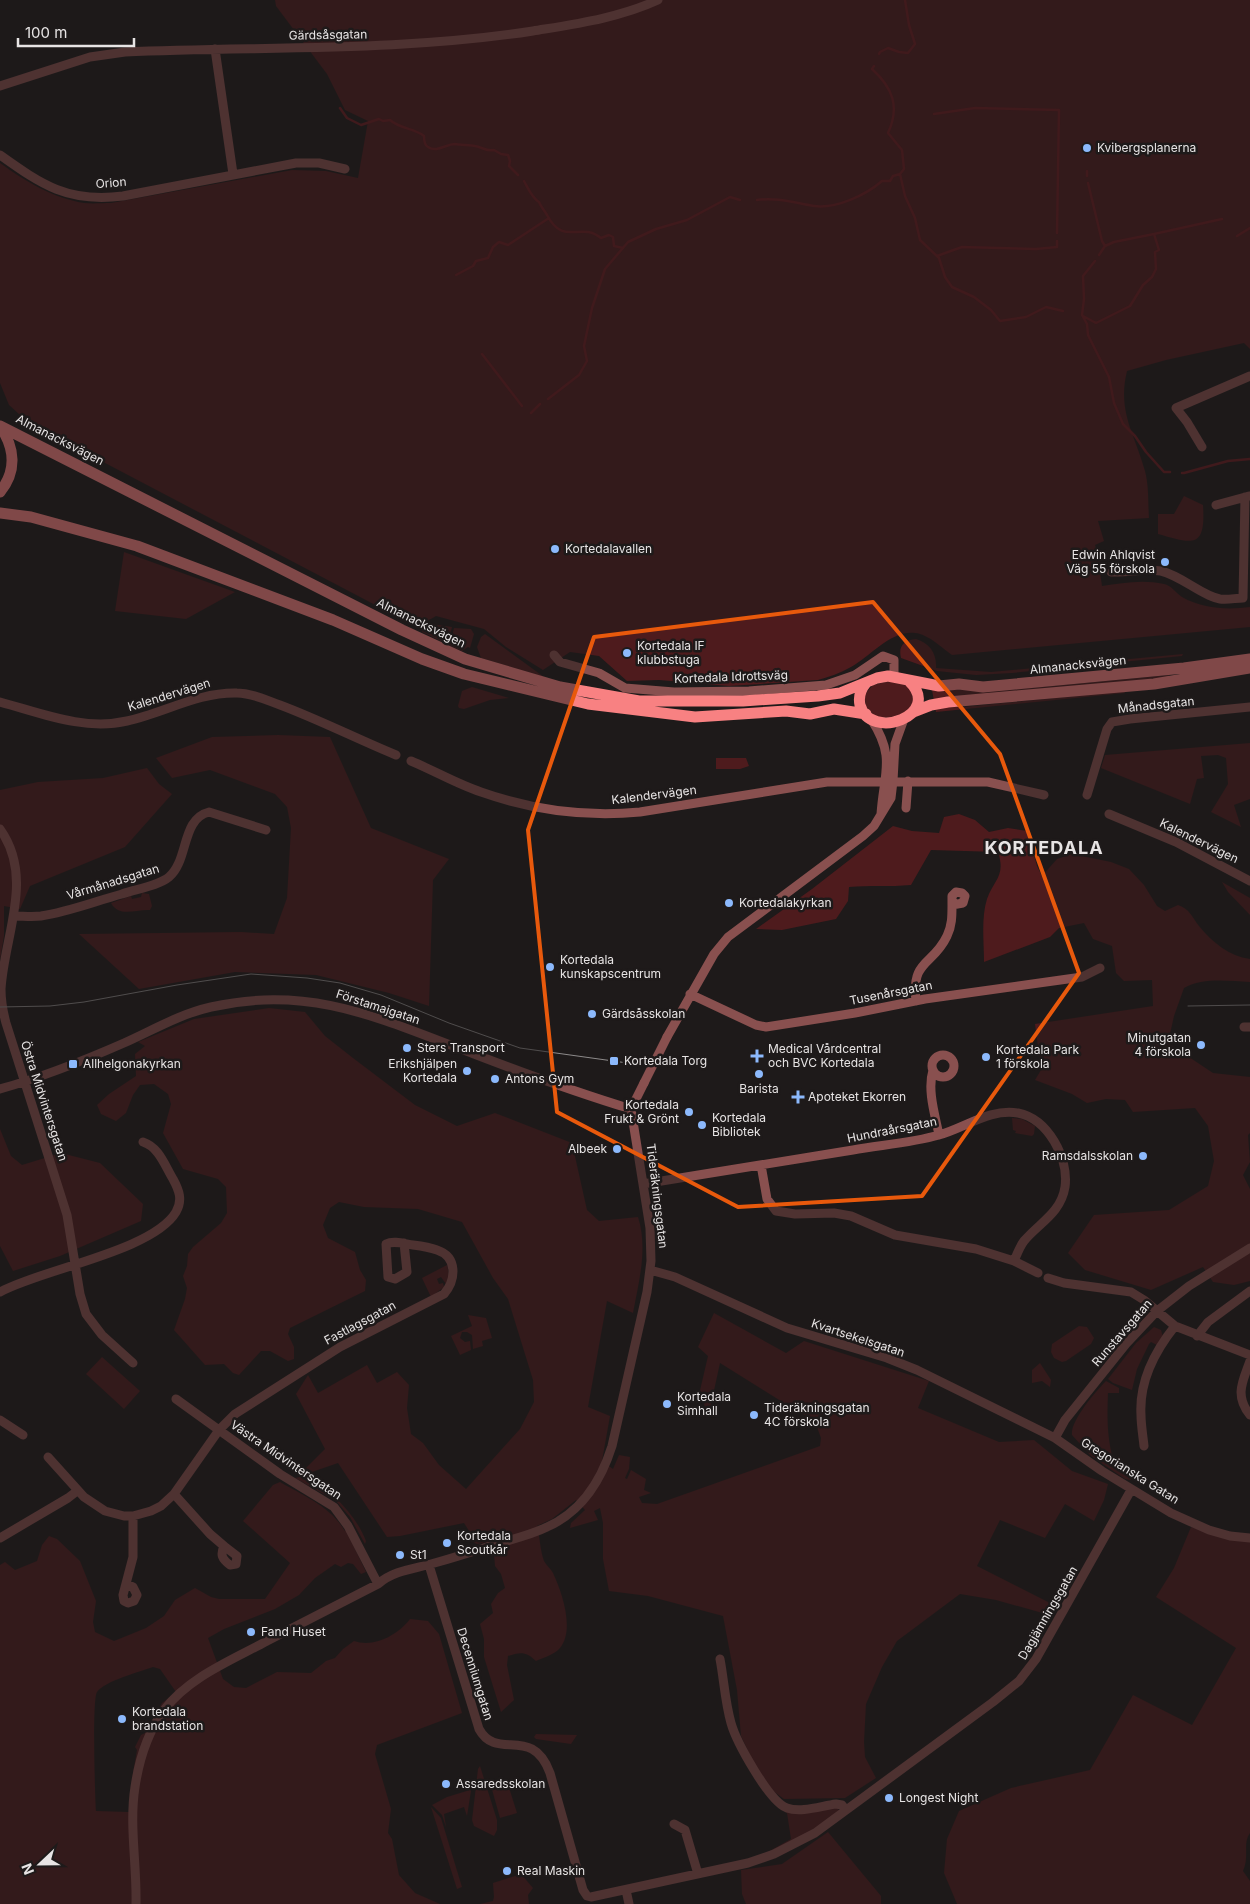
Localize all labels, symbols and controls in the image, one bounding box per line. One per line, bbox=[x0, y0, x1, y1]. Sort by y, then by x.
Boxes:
scale bar bbox=[18, 15, 134, 47]
text: 100 m bbox=[25, 23, 67, 42]
street label: Gärdsåsgatan bbox=[289, 26, 367, 43]
place label: Kvibergsplanerna bbox=[1097, 140, 1196, 155]
marker: Kvibergsplanerna bbox=[1081, 142, 1093, 154]
street label: Orion bbox=[95, 174, 127, 191]
street label: Almanacksvägen bbox=[14, 411, 107, 468]
place label: Kortedalavallen bbox=[565, 541, 652, 556]
marker: Kortedalavallen bbox=[549, 543, 561, 555]
place label: Edwin Ahlqvist Väg 55 förskola bbox=[1066, 547, 1155, 576]
marker: Edwin Ahlqvist Väg 55 förskola bbox=[1159, 556, 1171, 568]
street label: Almanacksvägen bbox=[374, 595, 468, 651]
place label: Kortedala IF klubbstuga bbox=[637, 638, 705, 667]
marker: Kortedala IF klubbstuga bbox=[621, 647, 633, 659]
street label: Almanacksvägen bbox=[1029, 652, 1127, 677]
street label: Kortedala Idrottsväg bbox=[674, 667, 788, 686]
street label: Kalendervägen bbox=[126, 675, 212, 714]
street label: Månadsgatan bbox=[1117, 693, 1195, 716]
street label: Kalendervägen bbox=[610, 782, 697, 807]
street label: Kalendervägen bbox=[1157, 815, 1241, 866]
district label: KORTEDALA bbox=[984, 837, 1104, 858]
street label: Vårmånadsgatan bbox=[65, 860, 161, 903]
place label: Kortedalakyrkan bbox=[739, 895, 831, 910]
marker: Kortedalakyrkan bbox=[723, 897, 735, 909]
place label: Kortedala kunskapscentrum bbox=[560, 952, 661, 981]
marker: Kortedala kunskapscentrum bbox=[544, 961, 556, 973]
street label: Tusenårsgatan bbox=[848, 977, 934, 1008]
street label: Förstamajgatan bbox=[334, 986, 422, 1027]
place label: Gärdsåsskolan bbox=[602, 1006, 685, 1021]
marker: Gärdsåsskolan bbox=[586, 1008, 598, 1020]
place label: Minutgatan 4 förskola bbox=[1127, 1030, 1191, 1059]
street label: Östra Midvintersgatan bbox=[18, 1039, 71, 1163]
marker: Minutgatan 4 förskola bbox=[1195, 1039, 1207, 1051]
place label: Sters Transport bbox=[417, 1040, 505, 1055]
place label: Medical Vårdcentral och BVC Kortedala bbox=[768, 1041, 881, 1070]
marker: Sters Transport bbox=[401, 1042, 413, 1054]
place label: Kortedala Park 1 förskola bbox=[996, 1042, 1080, 1071]
marker: Medical Vårdcentral och BVC Kortedala bbox=[750, 1049, 764, 1063]
marker: Kortedala Park 1 förskola bbox=[980, 1051, 992, 1063]
place label: Kortedala Torg bbox=[624, 1053, 707, 1068]
marker: Kortedala Torg bbox=[608, 1055, 620, 1067]
place label: Allhelgonakyrkan bbox=[83, 1056, 181, 1071]
place label: Erikshjälpen Kortedala bbox=[388, 1056, 457, 1085]
marker: Allhelgonakyrkan bbox=[67, 1058, 79, 1070]
marker: Erikshjälpen Kortedala bbox=[461, 1065, 473, 1077]
marker: Barista bbox=[753, 1068, 765, 1080]
place label: Antons Gym bbox=[505, 1071, 574, 1086]
marker: Antons Gym bbox=[489, 1073, 501, 1085]
place label: Barista bbox=[739, 1081, 779, 1096]
place label: Apoteket Ekorren bbox=[808, 1089, 906, 1104]
marker: Apoteket Ekorren bbox=[792, 1091, 804, 1103]
place label: Kortedala Frukt & Grönt bbox=[604, 1097, 679, 1126]
marker: Kortedala Frukt & Grönt bbox=[683, 1106, 695, 1118]
place label: Kortedala Bibliotek bbox=[712, 1110, 766, 1139]
street label: Hundraårsgatan bbox=[846, 1113, 938, 1146]
marker: Kortedala Bibliotek bbox=[696, 1119, 708, 1131]
place label: Albeek bbox=[568, 1141, 607, 1156]
marker: Albeek bbox=[611, 1143, 623, 1155]
street label: Tideräkningsgatan bbox=[644, 1143, 671, 1249]
place label: Ramsdalsskolan bbox=[1042, 1148, 1133, 1163]
marker: Ramsdalsskolan bbox=[1137, 1150, 1149, 1162]
street label: Runstavsgatan bbox=[1088, 1296, 1155, 1369]
street label: Fastlagsgatan bbox=[321, 1297, 398, 1348]
street label: Kvartsekelsgatan bbox=[810, 1315, 907, 1360]
place label: Kortedala Simhall bbox=[677, 1389, 731, 1418]
marker: Kortedala Simhall bbox=[661, 1398, 673, 1410]
place label: Tideräkningsgatan 4C förskola bbox=[764, 1400, 870, 1429]
marker: Tideräkningsgatan 4C förskola bbox=[748, 1409, 760, 1421]
street label: Västra Midvintersgatan bbox=[228, 1417, 345, 1502]
street label: Gregorianska Gatan bbox=[1078, 1434, 1182, 1507]
place label: Kortedala Scoutkår bbox=[457, 1528, 511, 1557]
marker: Kortedala Scoutkår bbox=[441, 1537, 453, 1549]
place label: St1 bbox=[410, 1547, 427, 1562]
marker: St1 bbox=[394, 1549, 406, 1561]
street label: Dagjämningsgatan bbox=[1015, 1563, 1080, 1662]
place label: Fand Huset bbox=[261, 1624, 326, 1639]
marker: Fand Huset bbox=[245, 1626, 257, 1638]
street label: Decenniumgatan bbox=[454, 1626, 497, 1722]
place label: Kortedala brandstation bbox=[132, 1704, 203, 1733]
marker: Kortedala brandstation bbox=[116, 1713, 128, 1725]
place label: Assaredsskolan bbox=[456, 1776, 545, 1791]
marker: Assaredsskolan bbox=[440, 1778, 452, 1790]
place label: Longest Night bbox=[899, 1790, 978, 1805]
marker: Longest Night bbox=[883, 1792, 895, 1804]
north arrow bbox=[15, 1839, 65, 1889]
text: N bbox=[18, 1861, 37, 1877]
place label: Real Maskin bbox=[517, 1863, 585, 1878]
marker: Real Maskin bbox=[501, 1865, 513, 1877]

